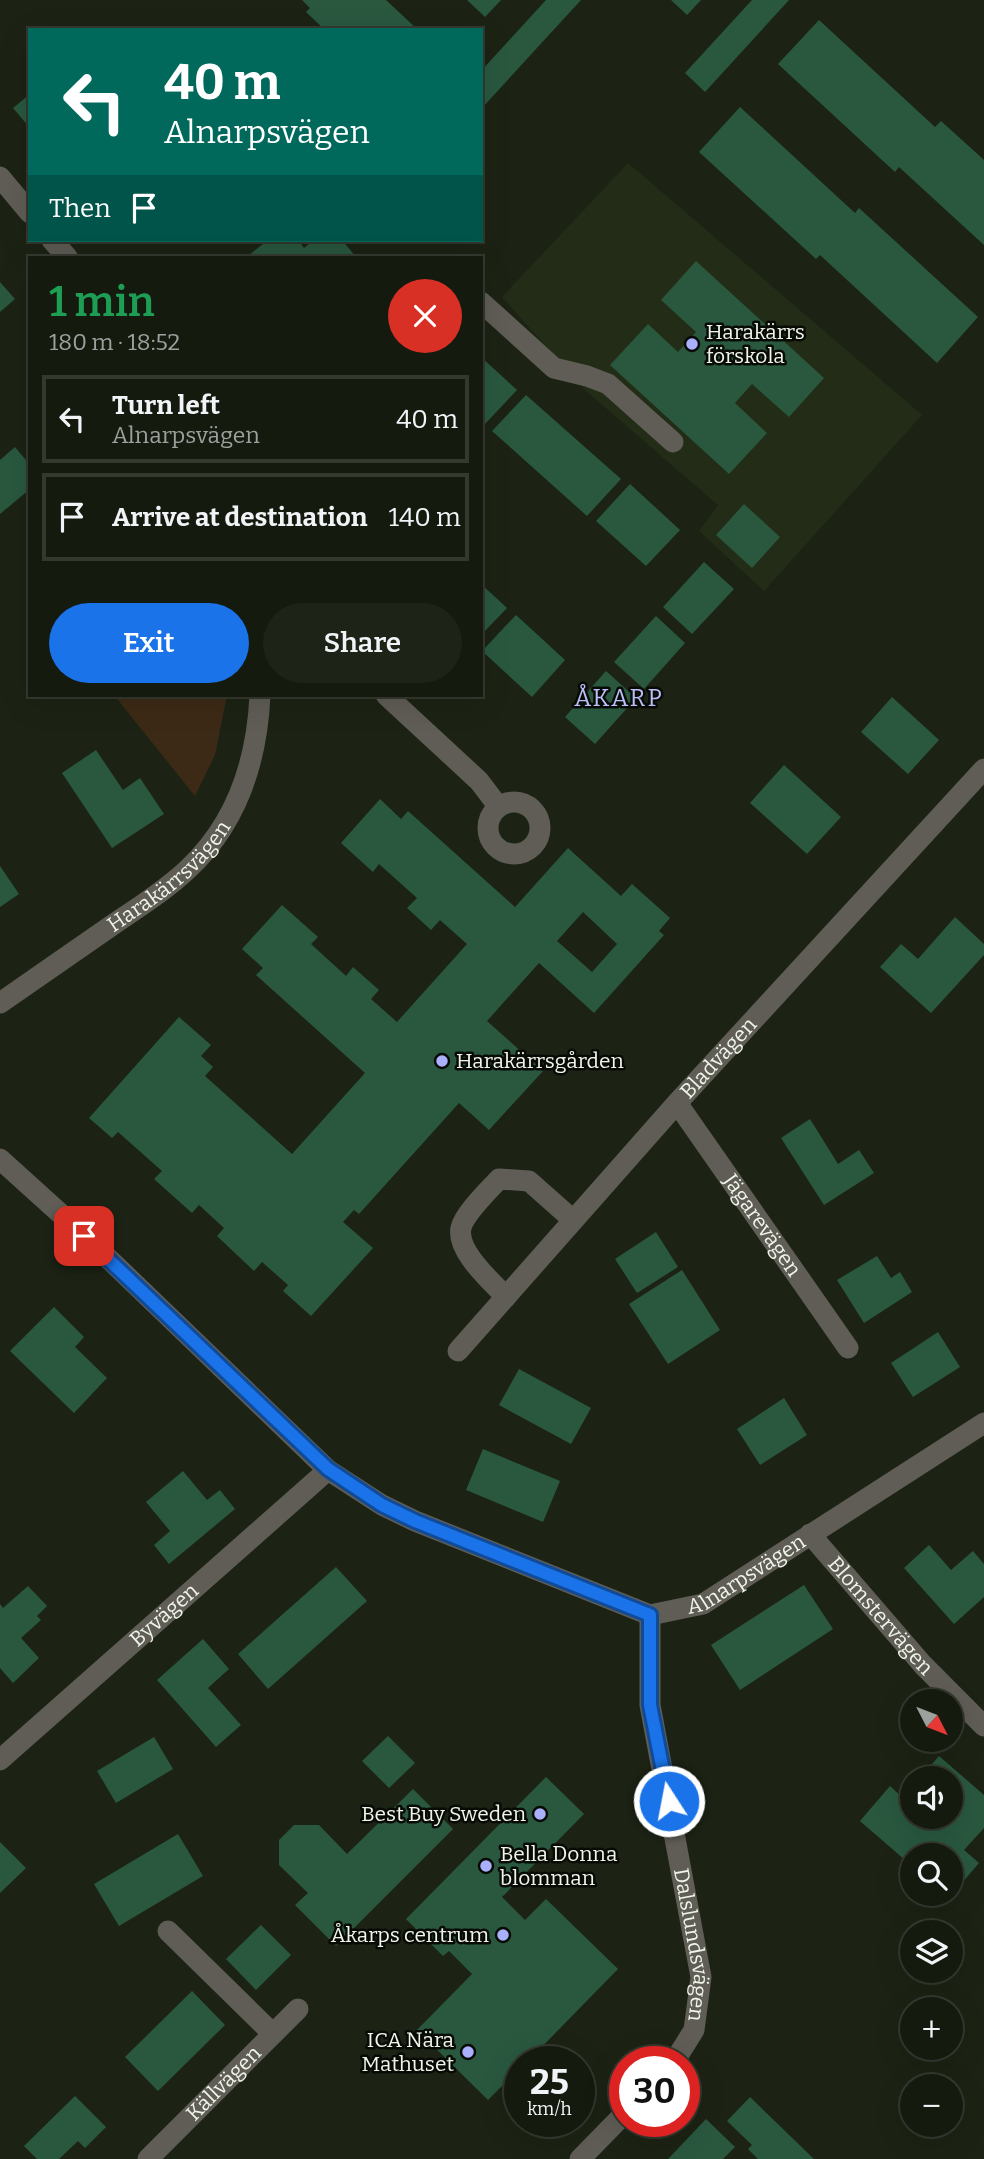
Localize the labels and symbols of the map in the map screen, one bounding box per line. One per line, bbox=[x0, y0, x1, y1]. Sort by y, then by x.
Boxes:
place label: Harakärrs förskola bbox=[706, 319, 805, 369]
marker: Harakärrs förskola bbox=[684, 336, 700, 352]
district label: ÅKARP bbox=[574, 684, 664, 712]
street label: Harakärrsvägen bbox=[102, 816, 236, 938]
street label: Bladvägen bbox=[675, 1012, 762, 1104]
place label: Harakärrsgården bbox=[456, 1048, 624, 1074]
marker: Harakärrsgården bbox=[434, 1053, 450, 1069]
street label: Jägarevägen bbox=[717, 1168, 807, 1282]
pin bbox=[54, 1206, 114, 1266]
street label: Alnarpsvägen bbox=[685, 1528, 810, 1620]
street label: Blomstervägen bbox=[822, 1551, 939, 1681]
street label: Byvägen bbox=[124, 1578, 204, 1652]
north arrow bbox=[900, 1689, 962, 1752]
position arrow bbox=[632, 1764, 706, 1838]
place label: Best Buy Sweden bbox=[361, 1801, 526, 1827]
marker: Best Buy Sweden bbox=[532, 1806, 548, 1822]
place label: Bella Donna blomman bbox=[500, 1841, 618, 1891]
marker: Bella Donna blomman bbox=[478, 1858, 494, 1874]
street label: Dalslundsvägen bbox=[668, 1866, 714, 2023]
place label: Åkarps centrum bbox=[331, 1922, 489, 1948]
marker: Åkarps centrum bbox=[495, 1927, 511, 1943]
place label: ICA Nära Mathuset bbox=[362, 2027, 455, 2077]
street label: Källvägen bbox=[181, 2040, 267, 2126]
marker: ICA Nära Mathuset bbox=[460, 2044, 476, 2060]
speed limit sign: 30 bbox=[609, 2046, 700, 2137]

